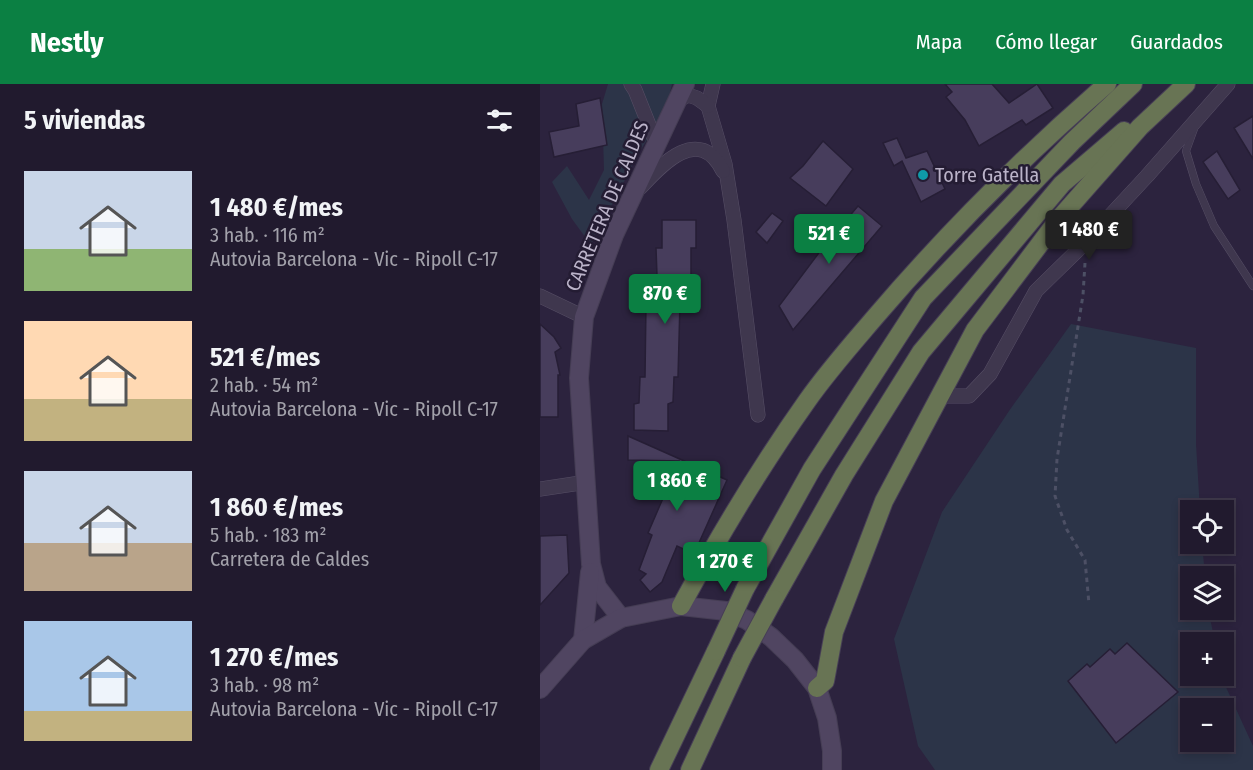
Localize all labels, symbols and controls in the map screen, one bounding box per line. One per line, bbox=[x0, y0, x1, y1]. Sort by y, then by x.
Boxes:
text: Nestly bbox=[30, 26, 104, 59]
text: Mapa bbox=[916, 29, 962, 55]
text: Cómo llegar bbox=[995, 29, 1097, 55]
text: Guardados bbox=[1130, 29, 1223, 55]
icon: filters bbox=[483, 104, 516, 137]
text: 5 viviendas bbox=[24, 105, 145, 136]
street label: CARRETERA DE CALDES bbox=[560, 117, 654, 295]
place label: Torre Gatella bbox=[935, 163, 1039, 187]
marker: Torre Gatella bbox=[916, 168, 930, 182]
text: 1 480 €/mes bbox=[210, 192, 343, 223]
icon: home bbox=[72, 195, 144, 267]
pin: 1 480 € bbox=[1034, 210, 1144, 261]
pin: 521 € bbox=[787, 214, 871, 265]
text: 1 480 € bbox=[1059, 217, 1119, 241]
text: 521 € bbox=[808, 221, 850, 245]
text: 3 hab. · 116 m² bbox=[210, 223, 325, 247]
text: Autovia Barcelona - Vic - Ripoll C-17 bbox=[210, 247, 498, 271]
pin: 870 € bbox=[623, 274, 707, 325]
text: 870 € bbox=[643, 281, 687, 305]
text: 521 €/mes bbox=[210, 342, 320, 373]
icon: home bbox=[72, 345, 144, 417]
text: 2 hab. · 54 m² bbox=[210, 373, 318, 397]
text: Autovia Barcelona - Vic - Ripoll C-17 bbox=[210, 397, 498, 421]
pin: 1 860 € bbox=[622, 461, 732, 512]
text: 1 860 € bbox=[647, 468, 707, 492]
text: 1 860 €/mes bbox=[210, 492, 343, 523]
icon: home bbox=[72, 495, 144, 567]
map controls bbox=[1180, 500, 1234, 752]
button: locate bbox=[1180, 500, 1234, 554]
text: 5 hab. · 183 m² bbox=[210, 523, 327, 547]
pin: 1 270 € bbox=[670, 542, 780, 593]
text: Carretera de Caldes bbox=[210, 547, 369, 571]
text: 1 270 € bbox=[697, 549, 753, 573]
button: layers bbox=[1180, 566, 1234, 620]
button: + bbox=[1180, 632, 1234, 686]
text: 1 270 €/mes bbox=[210, 642, 339, 673]
icon: home bbox=[72, 645, 144, 717]
text: 3 hab. · 98 m² bbox=[210, 673, 319, 697]
text: Autovia Barcelona - Vic - Ripoll C-17 bbox=[210, 697, 498, 721]
button: − bbox=[1180, 698, 1234, 752]

